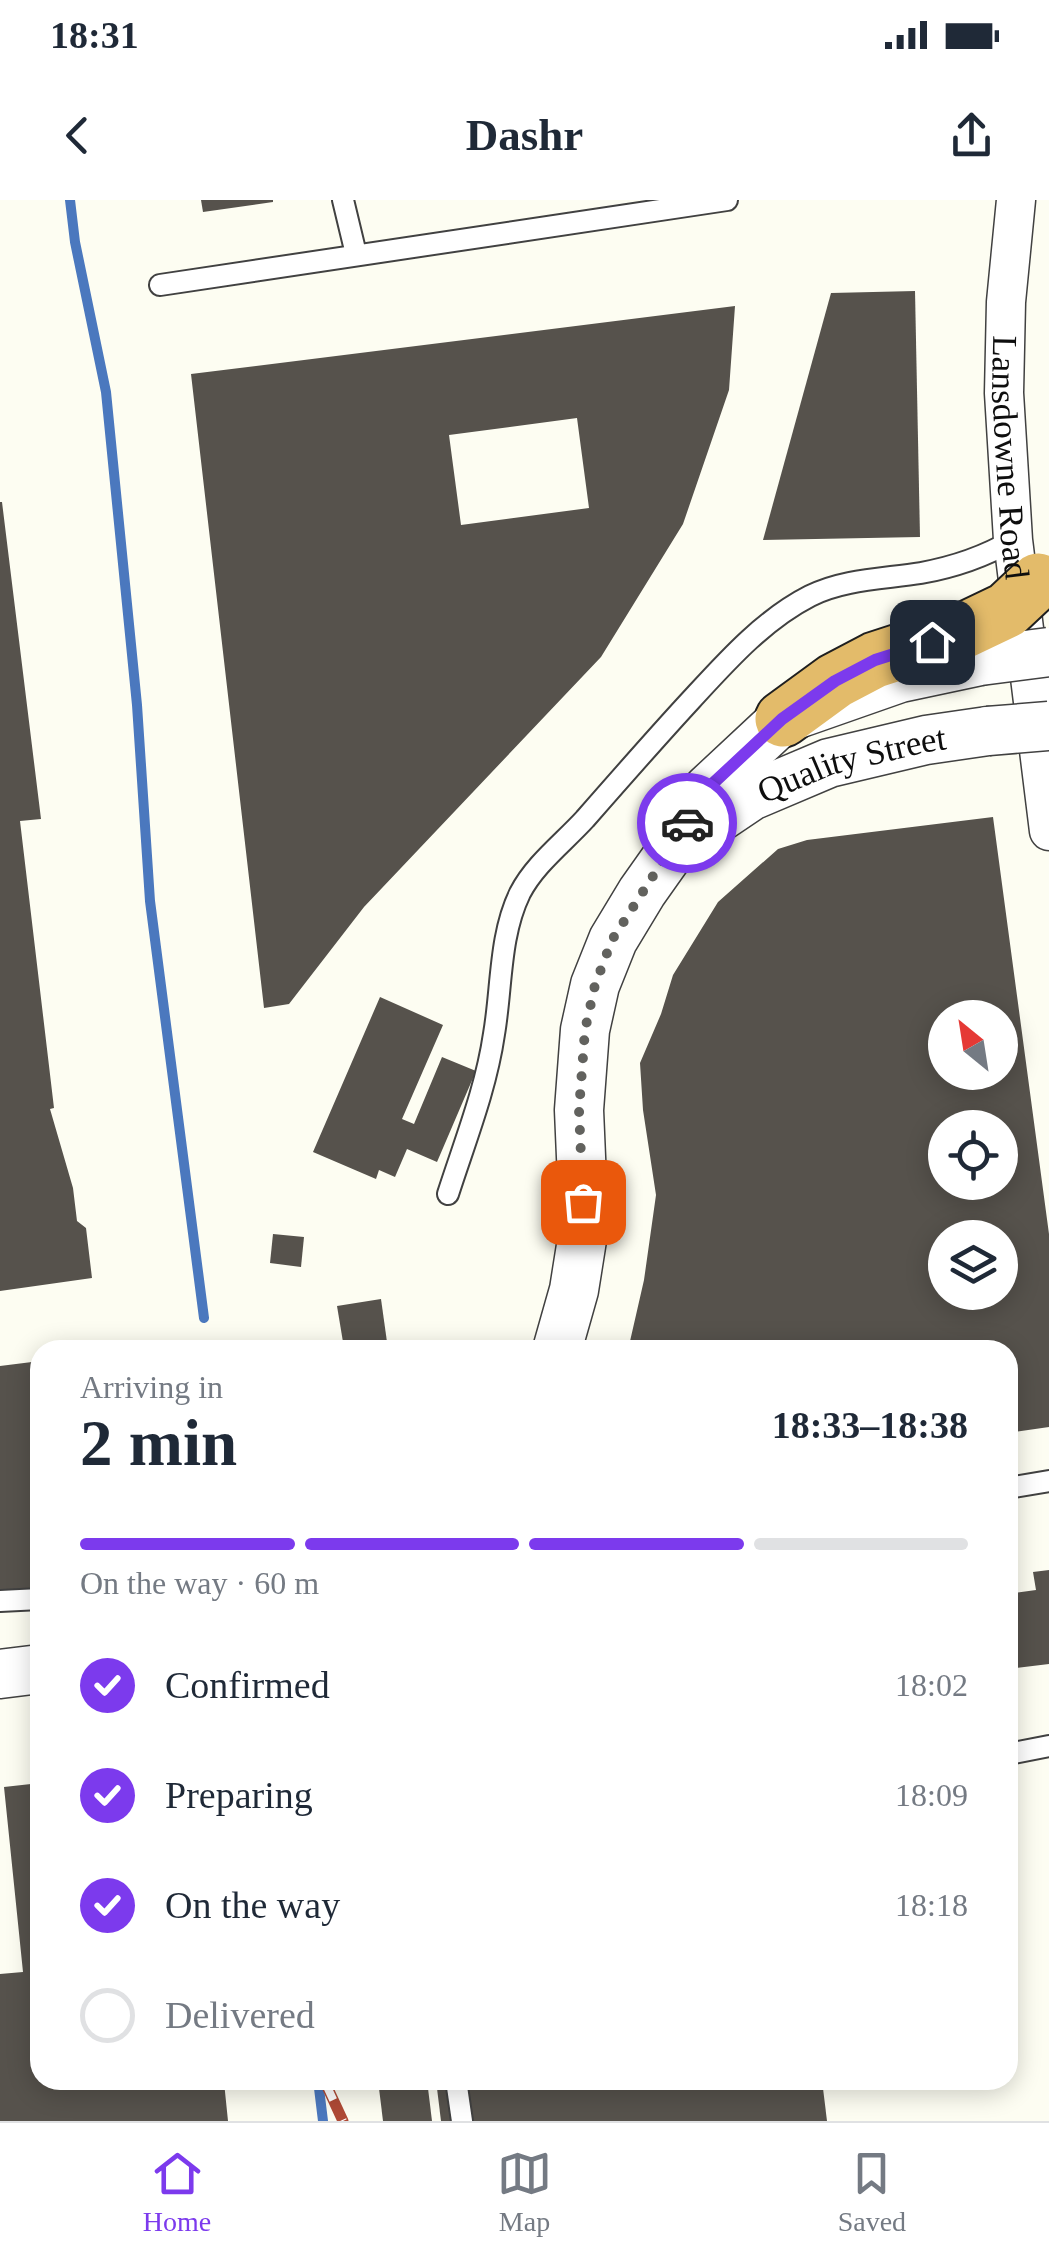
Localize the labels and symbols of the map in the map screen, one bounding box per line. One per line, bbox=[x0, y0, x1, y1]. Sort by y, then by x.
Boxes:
street label: Lansdowne Road bbox=[984, 335, 1037, 582]
pin bbox=[890, 600, 975, 685]
street label: Quality Street bbox=[752, 718, 949, 811]
courier bbox=[637, 773, 737, 873]
north arrow bbox=[928, 1000, 1018, 1090]
pin bbox=[541, 1160, 626, 1245]

